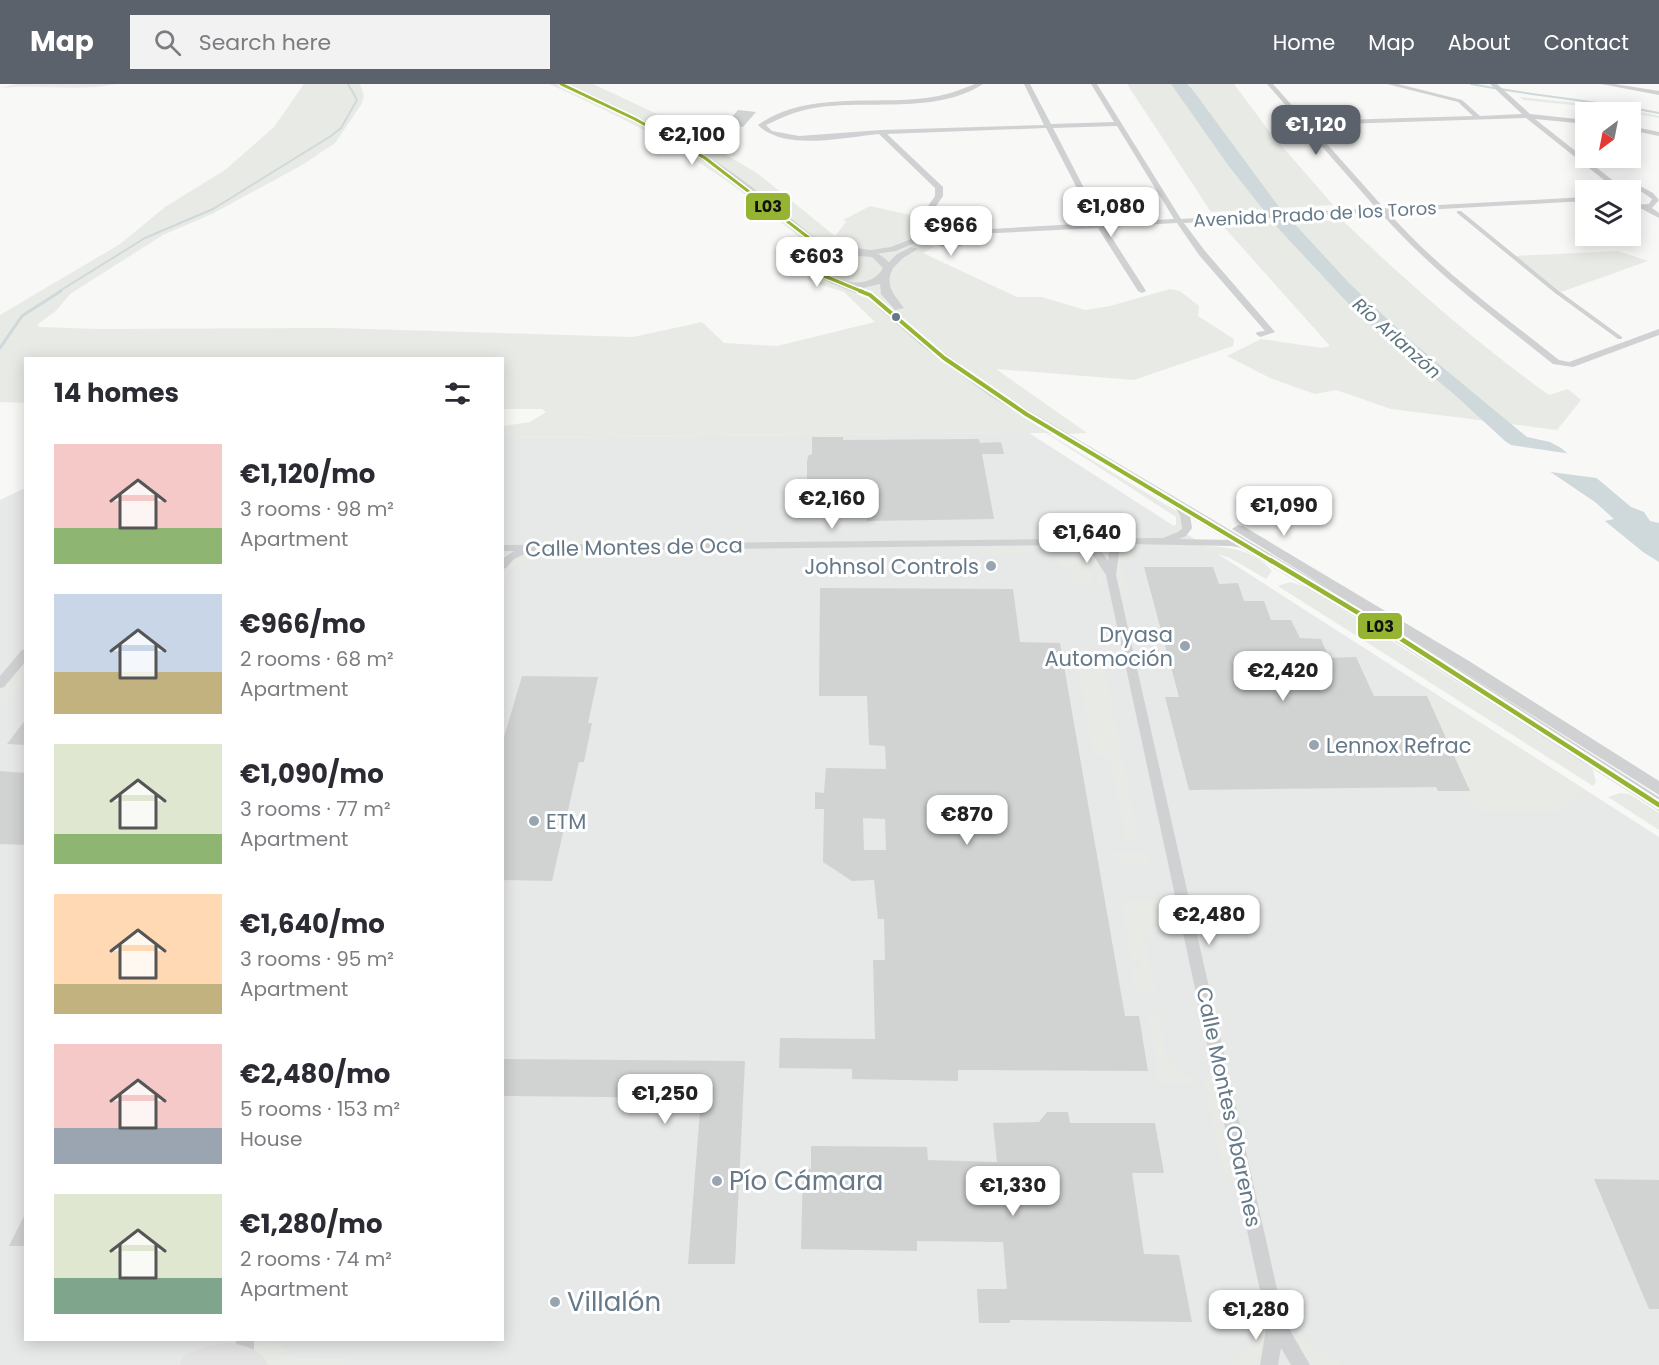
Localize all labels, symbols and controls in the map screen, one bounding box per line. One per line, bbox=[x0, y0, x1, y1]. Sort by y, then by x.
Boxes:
search box bbox=[130, 15, 550, 69]
text: Map bbox=[30, 22, 94, 61]
icon: search bbox=[151, 26, 184, 59]
text: Search here bbox=[199, 27, 331, 58]
text: Home bbox=[1273, 28, 1335, 57]
text: Map bbox=[1368, 28, 1415, 57]
text: About bbox=[1448, 28, 1511, 57]
text: Contact bbox=[1544, 28, 1629, 57]
north arrow bbox=[1575, 102, 1641, 168]
map controls bbox=[1575, 102, 1641, 246]
pin: €1,120 bbox=[1267, 105, 1365, 156]
text: €1,120 bbox=[1285, 110, 1347, 138]
pin: €2,100 bbox=[643, 115, 741, 166]
text: €2,100 bbox=[659, 120, 725, 148]
button: layers bbox=[1575, 180, 1641, 246]
pin: €1,080 bbox=[1062, 187, 1160, 238]
line badge: L03 bbox=[745, 192, 791, 221]
text: €1,080 bbox=[1077, 192, 1145, 220]
text: L03 bbox=[754, 195, 782, 218]
street label: Avenida Prado de los Toros bbox=[1193, 195, 1437, 233]
pin: €966 bbox=[915, 206, 987, 257]
text: €966 bbox=[924, 211, 978, 239]
pin: €603 bbox=[781, 237, 853, 288]
text: €603 bbox=[790, 242, 844, 270]
water label: Río Arlanzón bbox=[1348, 292, 1446, 384]
unlabelled marker bbox=[890, 311, 902, 323]
text: 14 homes bbox=[54, 375, 179, 411]
icon: filters bbox=[441, 377, 474, 410]
text: €1,120/mo bbox=[240, 456, 375, 492]
icon: home bbox=[102, 468, 174, 540]
pin: €2,160 bbox=[783, 479, 881, 530]
text: €2,160 bbox=[799, 484, 865, 512]
pin: €1,090 bbox=[1235, 486, 1333, 537]
text: €1,090 bbox=[1250, 491, 1318, 519]
text: 3 rooms · 98 m² bbox=[240, 495, 394, 523]
pin: €1,640 bbox=[1038, 513, 1136, 564]
text: €1,640 bbox=[1053, 518, 1121, 546]
text: Apartment bbox=[240, 525, 348, 553]
street label: Calle Montes de Oca bbox=[525, 531, 743, 563]
place label: Johnsol Controls bbox=[804, 552, 979, 581]
marker: Johnsol Controls bbox=[984, 559, 998, 573]
text: €966/mo bbox=[240, 606, 366, 642]
line badge: L03 bbox=[1357, 612, 1403, 640]
text: L03 bbox=[1366, 615, 1394, 638]
icon: home bbox=[102, 618, 174, 690]
place label: Dryasa Automoción bbox=[1044, 620, 1173, 673]
marker: Dryasa Automoción bbox=[1178, 639, 1192, 653]
text: 2 rooms · 68 m² bbox=[240, 645, 394, 673]
pin: €2,420 bbox=[1234, 651, 1332, 702]
text: €2,420 bbox=[1247, 656, 1319, 684]
text: Apartment bbox=[240, 675, 348, 703]
place label: Lennox Refrac bbox=[1326, 731, 1472, 760]
marker: Lennox Refrac bbox=[1307, 738, 1321, 752]
text: €1,090/mo bbox=[240, 756, 384, 792]
icon: home bbox=[102, 768, 174, 840]
text: 3 rooms · 77 m² bbox=[240, 795, 391, 823]
pin: €870 bbox=[931, 795, 1003, 846]
text: €870 bbox=[941, 800, 993, 828]
place label: ETM bbox=[546, 807, 586, 836]
marker: ETM bbox=[527, 814, 541, 828]
text: Apartment bbox=[240, 825, 348, 853]
pin: €2,480 bbox=[1160, 895, 1258, 946]
text: €2,480 bbox=[1173, 900, 1245, 928]
text: €1,640/mo bbox=[240, 906, 385, 942]
icon: home bbox=[102, 918, 174, 990]
text: 3 rooms · 95 m² bbox=[240, 945, 394, 973]
text: Apartment bbox=[240, 975, 348, 1003]
street label: Calle Montes Obarenes bbox=[1189, 984, 1269, 1230]
text: €2,480/mo bbox=[240, 1056, 390, 1092]
icon: home bbox=[102, 1068, 174, 1140]
pin: €1,250 bbox=[616, 1074, 714, 1125]
text: €1,250 bbox=[632, 1079, 698, 1107]
text: 5 rooms · 153 m² bbox=[240, 1095, 400, 1123]
text: House bbox=[240, 1125, 302, 1153]
place label: Pío Cámara bbox=[729, 1163, 883, 1199]
pin: €1,330 bbox=[964, 1166, 1062, 1217]
text: €1,330 bbox=[980, 1171, 1046, 1199]
marker: Pío Cámara bbox=[710, 1174, 724, 1188]
text: €1,280/mo bbox=[240, 1206, 382, 1242]
icon: home bbox=[102, 1218, 174, 1290]
text: 2 rooms · 74 m² bbox=[240, 1245, 392, 1273]
text: Apartment bbox=[240, 1275, 348, 1303]
place label: Villalón bbox=[567, 1284, 661, 1320]
pin: €1,280 bbox=[1207, 1290, 1305, 1341]
marker: Villalón bbox=[548, 1295, 562, 1309]
text: €1,280 bbox=[1223, 1295, 1289, 1323]

